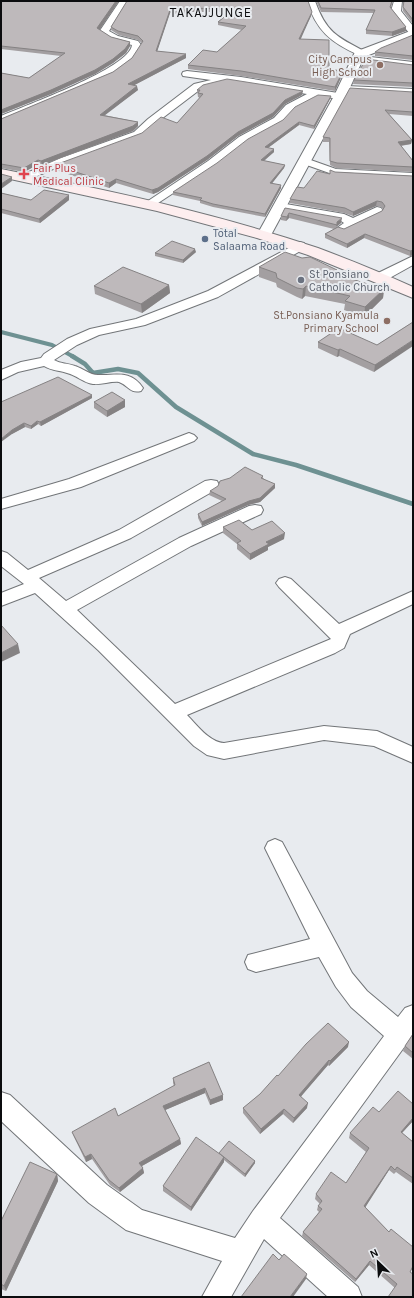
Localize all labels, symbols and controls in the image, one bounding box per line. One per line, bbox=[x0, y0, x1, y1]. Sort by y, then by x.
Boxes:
district label: TAKAJJUNGE bbox=[170, 5, 252, 20]
place label: City Campus High School bbox=[308, 53, 372, 79]
marker: City Campus High School bbox=[375, 60, 385, 70]
place label: Fair Plus Medical Clinic bbox=[33, 162, 104, 188]
marker: Fair Plus Medical Clinic bbox=[18, 168, 30, 180]
place label: Total Salaama Road bbox=[213, 227, 285, 253]
marker: Total Salaama Road bbox=[200, 234, 210, 244]
place label: St Ponsiano Catholic Church bbox=[309, 268, 390, 294]
marker: St Ponsiano Catholic Church bbox=[296, 275, 306, 285]
place label: St.Ponsiano Kyamula Primary School bbox=[273, 309, 379, 335]
marker: St.Ponsiano Kyamula Primary School bbox=[382, 316, 392, 326]
north arrow bbox=[358, 1242, 398, 1282]
text: N bbox=[368, 1246, 380, 1261]

